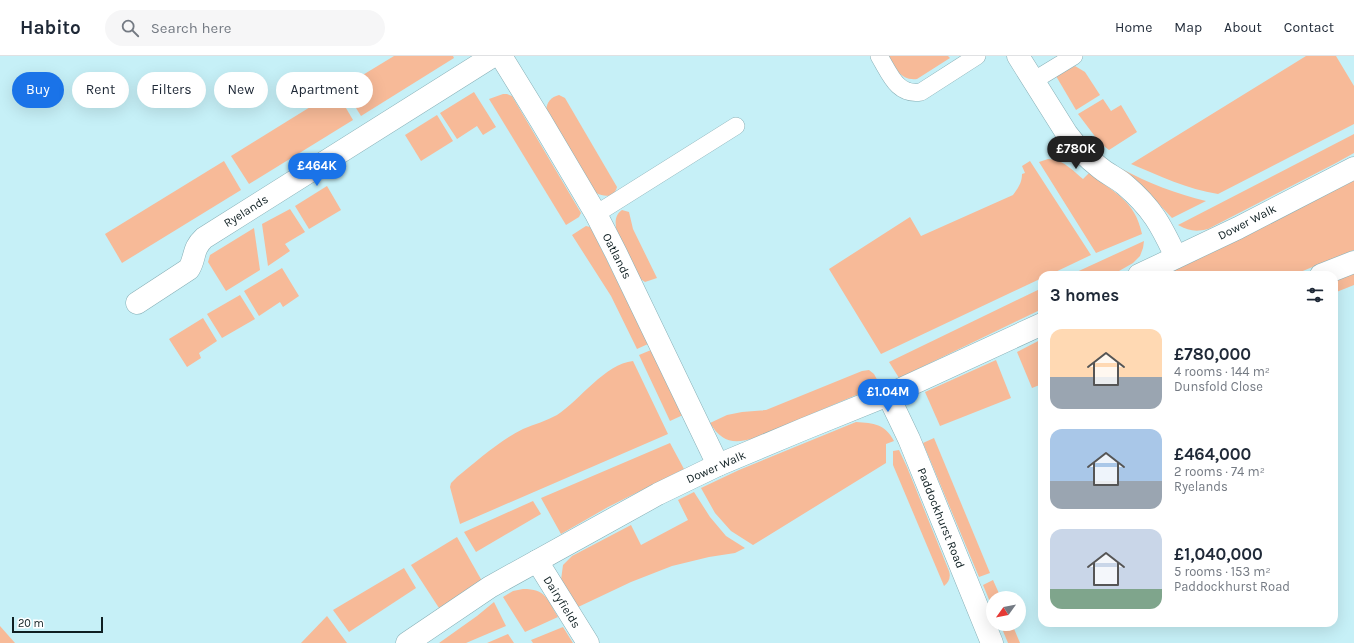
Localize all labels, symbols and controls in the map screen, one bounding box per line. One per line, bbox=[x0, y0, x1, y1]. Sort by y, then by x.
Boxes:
search box bbox=[105, 10, 385, 46]
text: Habito bbox=[20, 17, 81, 39]
icon: search bbox=[119, 17, 141, 39]
text: Search here bbox=[151, 19, 231, 37]
text: Home bbox=[1115, 19, 1152, 36]
text: Map bbox=[1174, 19, 1202, 36]
text: About bbox=[1224, 19, 1262, 36]
text: Contact bbox=[1284, 19, 1334, 36]
chip: Buy bbox=[12, 72, 64, 108]
chip: Rent bbox=[72, 72, 129, 108]
chip: Filters bbox=[137, 72, 206, 108]
chip: New bbox=[214, 72, 268, 108]
chip: Apartment bbox=[276, 72, 373, 108]
pin: £780K bbox=[1048, 136, 1104, 170]
text: £780K bbox=[1056, 141, 1096, 156]
pin: £464K bbox=[289, 153, 345, 187]
text: £464K bbox=[297, 158, 337, 173]
street label: Ryelands bbox=[221, 192, 271, 230]
street label: Dower Walk bbox=[1215, 201, 1279, 243]
street label: Oatlands bbox=[600, 231, 634, 281]
icon: filters bbox=[1304, 284, 1326, 306]
text: 3 homes bbox=[1050, 285, 1119, 305]
text: £780,000 bbox=[1174, 344, 1251, 364]
icon: home bbox=[1082, 345, 1130, 393]
text: 4 rooms · 144 m² bbox=[1174, 364, 1270, 379]
pin: £1.04M bbox=[855, 379, 921, 413]
text: Dunsfold Close bbox=[1174, 379, 1263, 394]
text: £1.04M bbox=[867, 384, 909, 399]
text: £464,000 bbox=[1174, 444, 1251, 464]
icon: home bbox=[1082, 445, 1130, 493]
street label: Dower Walk bbox=[684, 448, 748, 486]
text: 2 rooms · 74 m² bbox=[1174, 464, 1265, 479]
street label: Paddockhurst Road bbox=[914, 466, 968, 570]
text: Ryelands bbox=[1174, 479, 1228, 494]
text: £1,040,000 bbox=[1174, 544, 1263, 564]
icon: home bbox=[1082, 545, 1130, 593]
text: 5 rooms · 153 m² bbox=[1174, 564, 1271, 579]
street label: Dairyfields bbox=[541, 573, 583, 631]
text: Paddockhurst Road bbox=[1174, 579, 1290, 594]
north arrow bbox=[986, 591, 1026, 631]
map controls bbox=[986, 591, 1026, 631]
scale bar bbox=[12, 615, 103, 634]
text: 20 m bbox=[18, 617, 44, 630]

